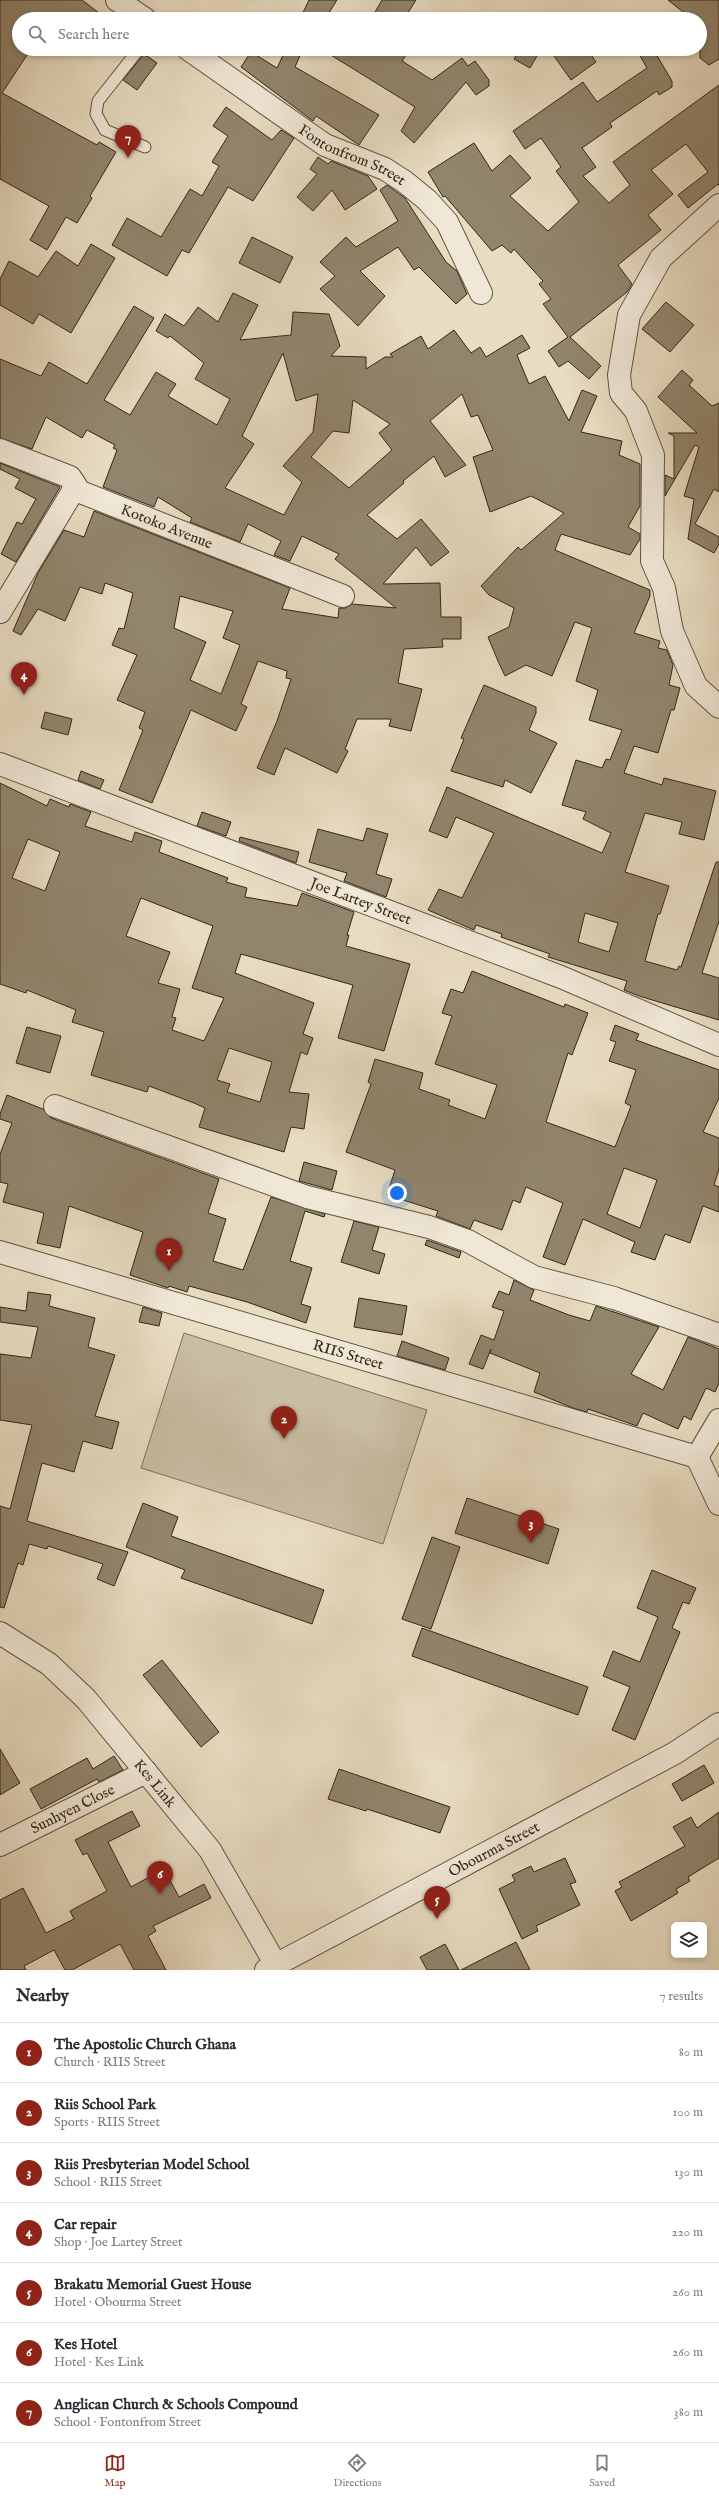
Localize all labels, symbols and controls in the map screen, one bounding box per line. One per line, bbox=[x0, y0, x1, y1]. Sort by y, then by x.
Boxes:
search box bbox=[12, 12, 707, 56]
icon: search bbox=[26, 23, 48, 45]
text: Search here bbox=[58, 25, 129, 44]
street label: Fontonfrom Street bbox=[295, 120, 409, 189]
pin: 7 bbox=[115, 125, 141, 158]
street label: Kotoko Avenue bbox=[118, 499, 216, 553]
pin: 4 bbox=[11, 662, 37, 695]
street label: Joe Lartey Street bbox=[306, 872, 414, 929]
your location bbox=[387, 1183, 407, 1203]
pin: 1 bbox=[156, 1238, 182, 1271]
street label: RIIS Street bbox=[311, 1335, 386, 1374]
pin: 2 bbox=[271, 1406, 297, 1439]
pin: 3 bbox=[518, 1510, 544, 1543]
street label: Kes Link bbox=[130, 1755, 181, 1812]
street label: Sunhyen Close bbox=[27, 1780, 118, 1838]
street label: Obourma Street bbox=[445, 1817, 543, 1881]
pin: 6 bbox=[147, 1861, 173, 1894]
pin: 5 bbox=[424, 1886, 450, 1919]
map controls bbox=[671, 1922, 707, 1958]
button: layers bbox=[671, 1922, 707, 1958]
text: Nearby bbox=[16, 1986, 69, 2007]
text: 7 results bbox=[659, 1988, 703, 2005]
text: The Apostolic Church Ghana bbox=[54, 2035, 236, 2054]
text: 1 bbox=[27, 2044, 31, 2061]
text: 80 m bbox=[679, 2044, 703, 2061]
text: Church · RIIS Street bbox=[54, 2054, 166, 2071]
text: Riis School Park bbox=[54, 2095, 156, 2114]
text: 2 bbox=[26, 2104, 32, 2121]
text: 100 m bbox=[673, 2104, 703, 2121]
text: Sports · RIIS Street bbox=[54, 2114, 160, 2131]
text: Riis Presbyterian Model School bbox=[54, 2155, 249, 2174]
text: 3 bbox=[27, 2164, 31, 2181]
text: 130 m bbox=[674, 2164, 703, 2181]
text: School · RIIS Street bbox=[54, 2174, 162, 2191]
text: Car repair bbox=[54, 2215, 117, 2234]
text: 4 bbox=[26, 2224, 32, 2241]
text: 220 m bbox=[672, 2224, 703, 2241]
text: Shop · Joe Lartey Street bbox=[54, 2234, 183, 2251]
text: Brakatu Memorial Guest House bbox=[54, 2275, 251, 2294]
text: 5 bbox=[27, 2284, 31, 2301]
text: 260 m bbox=[672, 2284, 703, 2301]
text: Hotel · Obourma Street bbox=[54, 2294, 182, 2311]
text: Kes Hotel bbox=[54, 2335, 117, 2354]
text: 6 bbox=[26, 2344, 32, 2361]
text: 260 m bbox=[672, 2344, 703, 2361]
text: Hotel · Kes Link bbox=[54, 2354, 144, 2371]
text: Anglican Church & Schools Compound bbox=[54, 2395, 298, 2414]
text: 7 bbox=[26, 2404, 32, 2421]
text: 380 m bbox=[674, 2404, 703, 2421]
text: School · Fontonfrom Street bbox=[54, 2414, 201, 2431]
tab: Map bbox=[104, 2452, 126, 2490]
tab: Directions bbox=[334, 2452, 381, 2490]
tab: Saved bbox=[589, 2452, 615, 2490]

